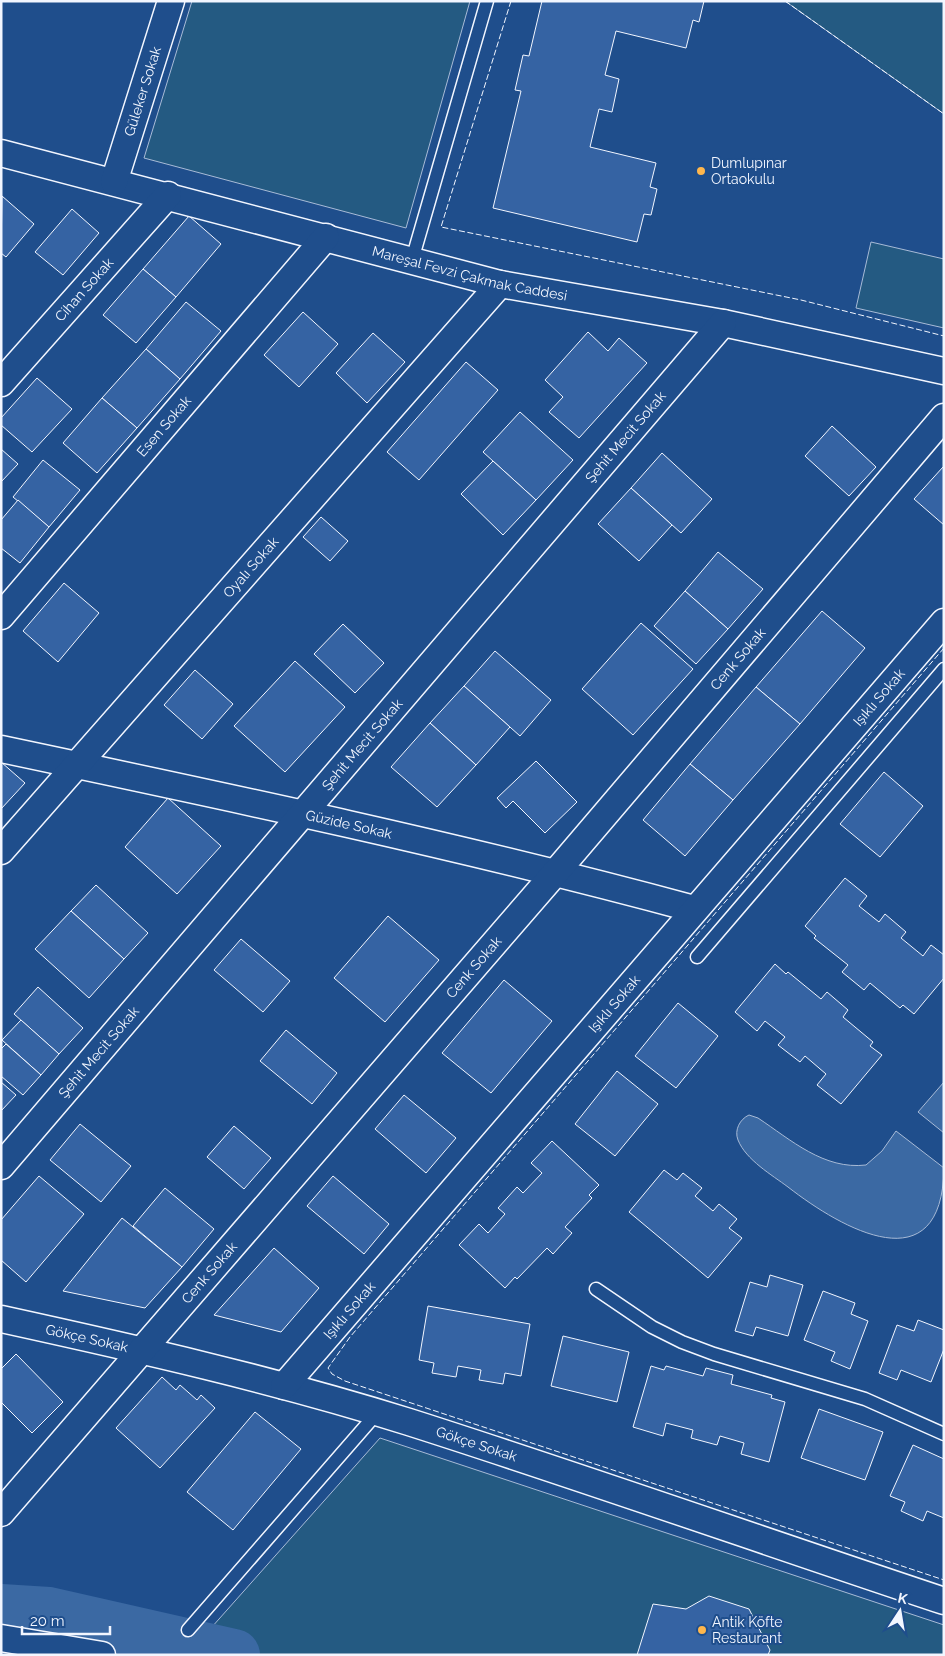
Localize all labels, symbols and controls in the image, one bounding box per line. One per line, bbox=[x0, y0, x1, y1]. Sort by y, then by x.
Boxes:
street label: Güleker Sokak bbox=[121, 44, 164, 138]
place label: Dumlupınar Ortaokulu bbox=[711, 155, 787, 187]
marker: Dumlupınar Ortaokulu bbox=[695, 165, 707, 177]
street label: Mareşal Fevzi Çakmak Caddesi bbox=[370, 243, 568, 304]
street label: Cihan Sokak bbox=[52, 254, 117, 325]
street label: Şehit Mecit Sokak bbox=[582, 388, 669, 486]
street label: Esen Sokak bbox=[133, 392, 194, 460]
street label: Oyalı Sokak bbox=[220, 533, 282, 601]
street label: Cenk Sokak bbox=[707, 624, 769, 693]
street label: Işıklı Sokak bbox=[850, 665, 908, 729]
street label: Şehit Mecit Sokak bbox=[319, 695, 406, 793]
street label: Güzide Sokak bbox=[304, 807, 394, 842]
street label: Cenk Sokak bbox=[443, 933, 505, 1001]
street label: Işıklı Sokak bbox=[585, 972, 644, 1036]
street label: Şehit Mecit Sokak bbox=[55, 1003, 142, 1101]
street label: Cenk Sokak bbox=[178, 1238, 241, 1307]
street label: Işıklı Sokak bbox=[320, 1278, 379, 1342]
street label: Gökçe Sokak bbox=[44, 1321, 130, 1355]
street label: Gökçe Sokak bbox=[434, 1423, 520, 1465]
north arrow bbox=[875, 1586, 925, 1636]
text: K bbox=[896, 1589, 910, 1607]
scale bar bbox=[22, 1604, 110, 1636]
text: 20 m bbox=[30, 1612, 65, 1630]
place label: Antik Köfte Restaurant bbox=[712, 1614, 782, 1646]
marker: Antik Köfte Restaurant bbox=[696, 1624, 708, 1636]

